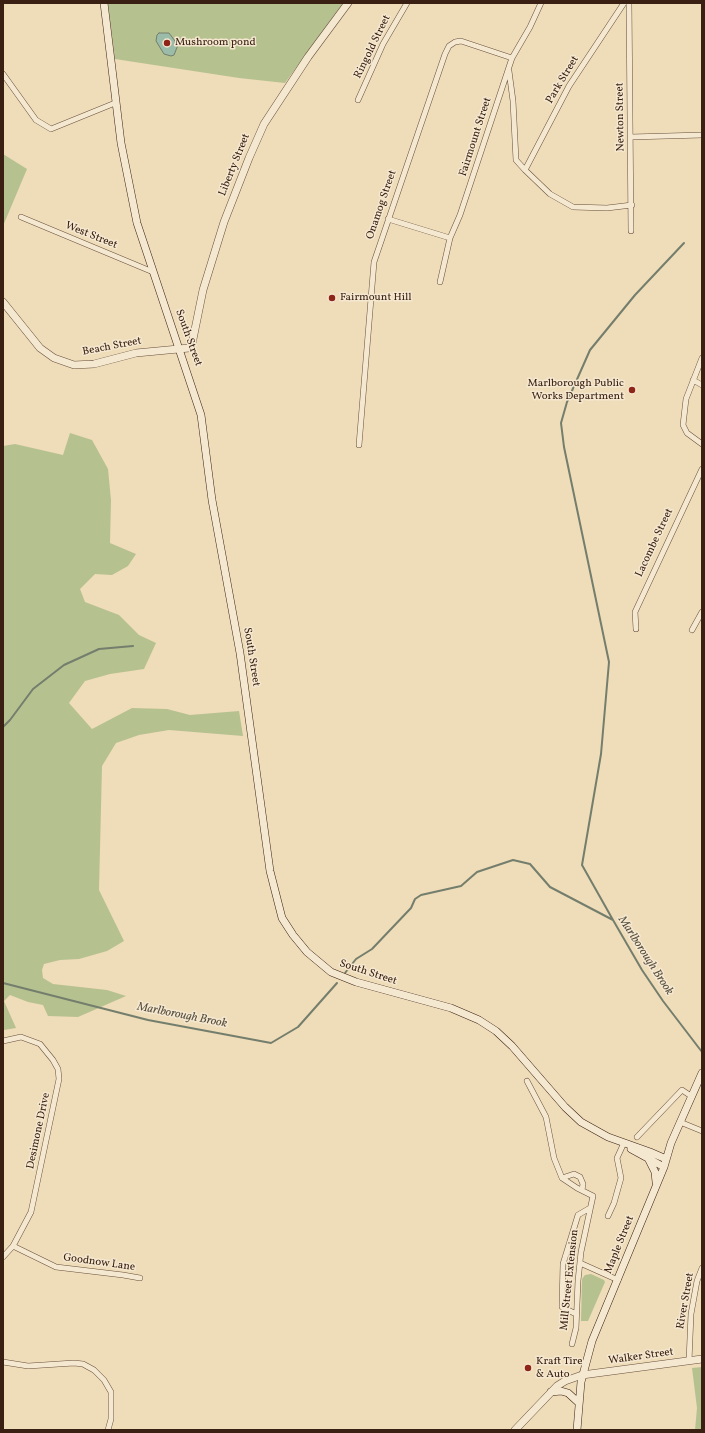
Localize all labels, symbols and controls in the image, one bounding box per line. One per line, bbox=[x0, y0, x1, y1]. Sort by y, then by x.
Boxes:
street label: Ringold Street bbox=[352, 13, 394, 81]
place label: Mushroom pond bbox=[175, 36, 256, 50]
marker: Mushroom pond bbox=[162, 38, 172, 48]
street label: Park Street bbox=[544, 54, 582, 106]
street label: Newton Street bbox=[614, 82, 628, 152]
street label: Fairmount Street bbox=[457, 96, 495, 178]
street label: Liberty Street bbox=[216, 132, 254, 198]
street label: Onamog Street bbox=[364, 169, 400, 241]
street label: West Street bbox=[63, 220, 119, 252]
place label: Fairmount Hill bbox=[340, 291, 412, 305]
marker: Fairmount Hill bbox=[327, 293, 337, 303]
street label: South Street bbox=[172, 308, 204, 368]
street label: Beach Street bbox=[81, 335, 143, 359]
place label: Marlborough Public Works Department bbox=[527, 377, 624, 403]
marker: Marlborough Public Works Department bbox=[627, 385, 637, 395]
street label: Lacombe Street bbox=[633, 506, 677, 580]
street label: South Street bbox=[240, 627, 262, 687]
water label: Marlborough Brook bbox=[614, 914, 676, 998]
street label: South Street bbox=[338, 958, 398, 988]
water label: Marlborough Brook bbox=[136, 1000, 228, 1032]
street label: Desimone Drive bbox=[24, 1092, 54, 1170]
street label: Maple Street bbox=[602, 1214, 638, 1276]
street label: Mill Street Extension bbox=[558, 1229, 582, 1331]
street label: Goodnow Lane bbox=[62, 1251, 136, 1275]
street label: River Street bbox=[675, 1272, 697, 1330]
street label: Walker Street bbox=[608, 1346, 674, 1368]
place label: Kraft Tire & Auto bbox=[536, 1355, 582, 1381]
marker: Kraft Tire & Auto bbox=[523, 1363, 533, 1373]

